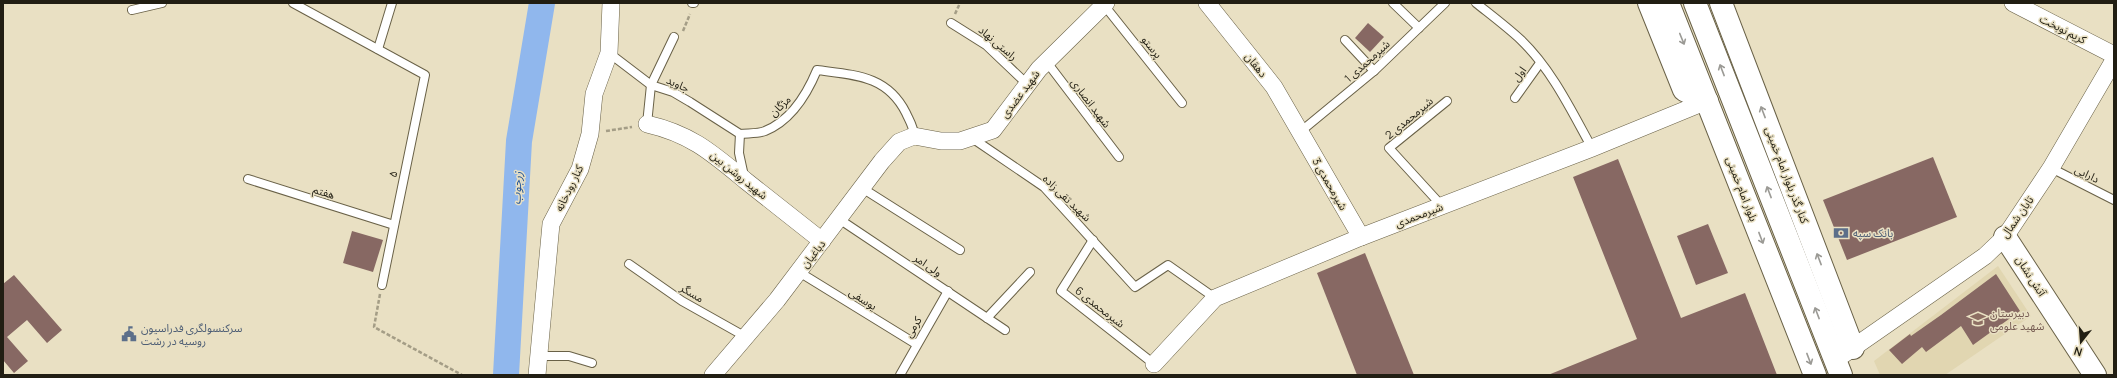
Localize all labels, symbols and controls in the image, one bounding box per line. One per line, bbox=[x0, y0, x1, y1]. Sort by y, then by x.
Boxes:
street label: کریم نوبخت bbox=[2036, 10, 2089, 49]
street label: راستی نهاد bbox=[976, 22, 1021, 63]
street label: پرستو bbox=[1138, 32, 1166, 62]
one-way arrow bbox=[1679, 33, 1687, 45]
street label: شیرمحمدی 1 bbox=[1341, 36, 1393, 85]
street label: دهقان bbox=[1242, 49, 1271, 80]
street label: اول bbox=[1508, 63, 1529, 84]
one-way arrow bbox=[1717, 65, 1725, 77]
street label: شهید عضدی bbox=[997, 66, 1043, 121]
street label: جاوید bbox=[664, 72, 693, 95]
street label: شهید انصاری bbox=[1068, 75, 1115, 131]
street label: مژگان bbox=[765, 91, 794, 120]
street label: شیرمحمدی 2 bbox=[1381, 93, 1436, 142]
one-way arrow bbox=[1758, 106, 1766, 118]
street label: کنار گذر بلوار امام خمینی bbox=[1761, 124, 1813, 226]
street label: شهید روشن بین bbox=[708, 147, 771, 203]
street label: بلوار امام خمینی bbox=[1722, 154, 1762, 224]
street label: شیرمحمدی 3 bbox=[1309, 155, 1352, 213]
street label: دارایی bbox=[2072, 161, 2102, 186]
street label: کنار رودخانه bbox=[551, 162, 586, 214]
street label: ۵ bbox=[385, 169, 401, 179]
water label: زرجوب bbox=[507, 170, 526, 205]
street label: شهید تقی زاده bbox=[1040, 171, 1095, 225]
street label: هفتم bbox=[311, 181, 337, 204]
one-way arrow bbox=[1765, 186, 1773, 198]
street label: تابان شمال bbox=[1997, 193, 2037, 241]
street label: شیرمحمدی bbox=[1393, 198, 1445, 231]
bank icon: بانک سپه bbox=[1832, 224, 1850, 242]
place label: بانک سپه bbox=[1853, 225, 1893, 241]
one-way arrow bbox=[1758, 232, 1766, 244]
street label: دباغیان bbox=[797, 237, 828, 271]
street label: ولی امر bbox=[910, 249, 945, 279]
street label: آتش نشان bbox=[2013, 253, 2050, 299]
one-way arrow bbox=[1815, 254, 1823, 266]
street label: مسگر bbox=[677, 279, 707, 306]
street label: شیرمحمدی 6 bbox=[1072, 283, 1128, 331]
street label: یوسفی bbox=[846, 284, 880, 313]
place label: دبیرستان شهید علومی bbox=[1990, 305, 2045, 333]
one-way arrow bbox=[1812, 307, 1820, 319]
school or university icon: دبیرستان شهید علومی bbox=[1969, 310, 1987, 328]
street label: کرمی bbox=[900, 313, 925, 340]
place label: سرکنسولگری فدراسیون روسیه در رشت bbox=[141, 320, 243, 348]
north arrow bbox=[2061, 322, 2101, 362]
public building icon: سرکنسولگری فدراسیون روسیه در رشت bbox=[120, 325, 138, 343]
text: N bbox=[2072, 344, 2084, 360]
one-way arrow bbox=[1805, 353, 1813, 365]

